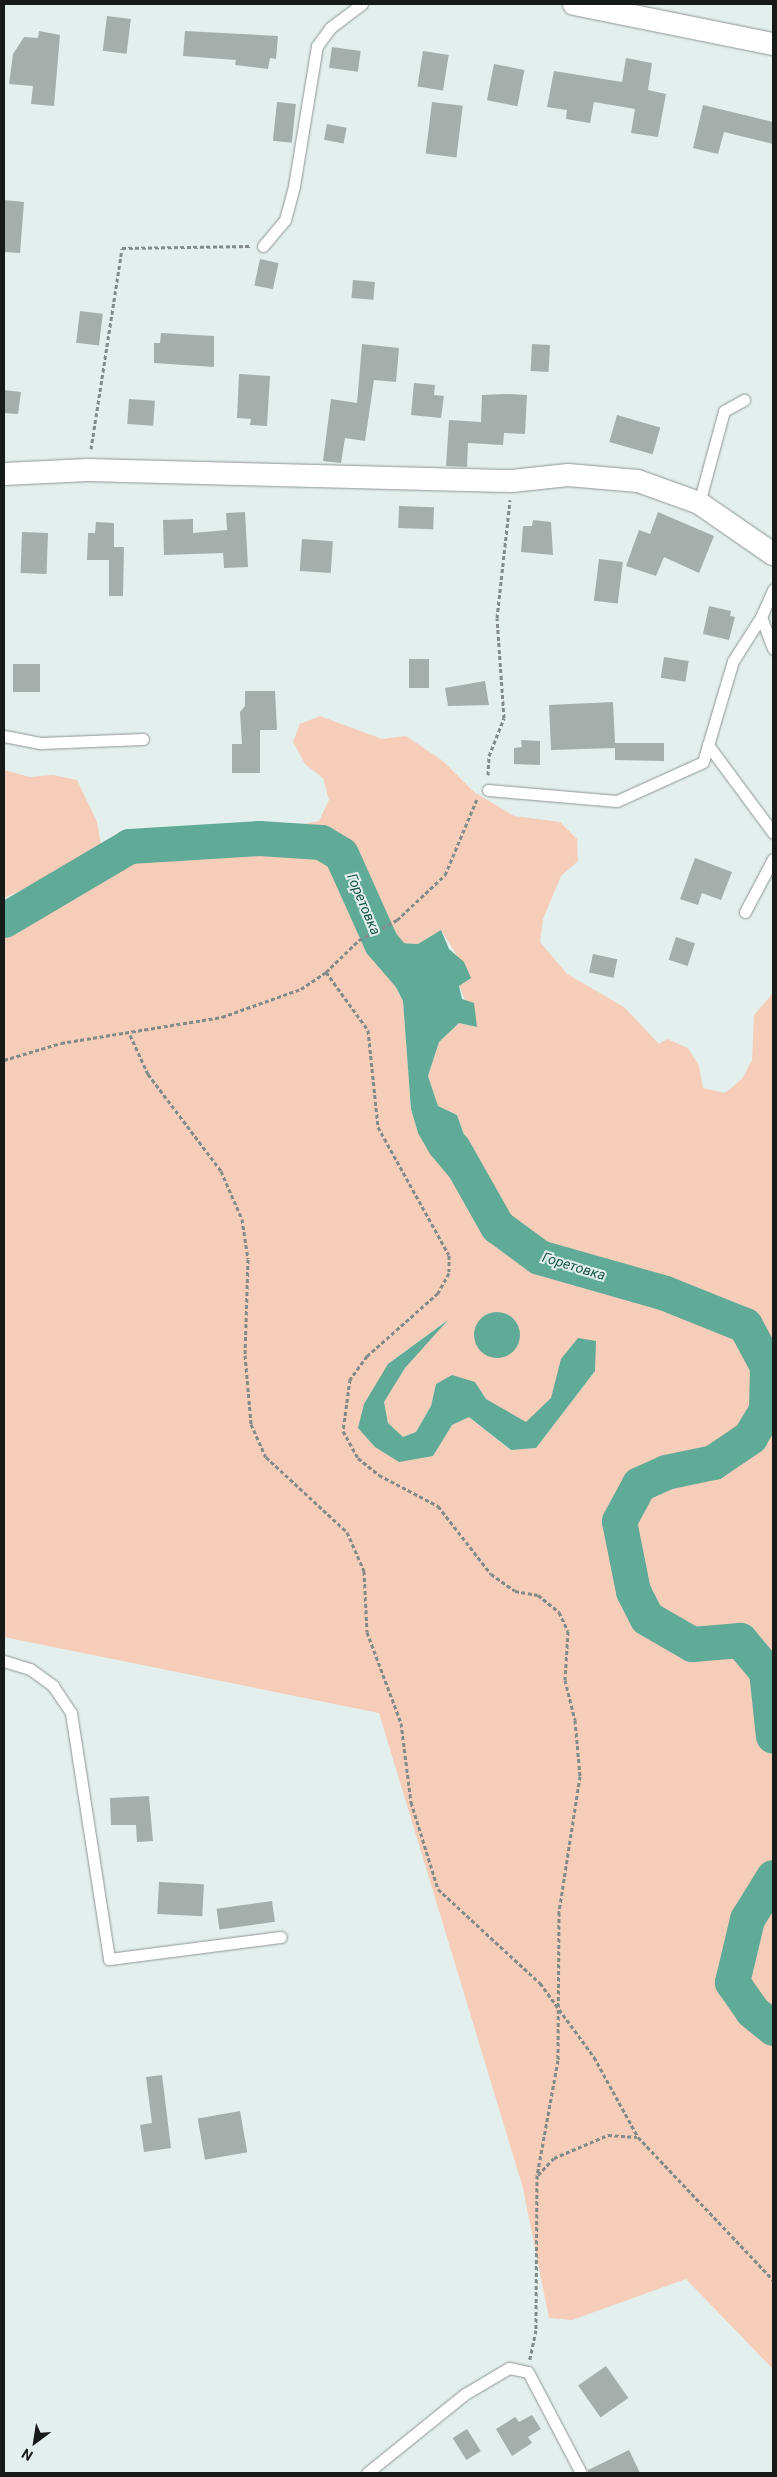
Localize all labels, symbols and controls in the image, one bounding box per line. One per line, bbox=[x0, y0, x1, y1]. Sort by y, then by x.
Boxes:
water label: Горетовка bbox=[344, 871, 384, 937]
water label: Горетовка bbox=[540, 1248, 608, 1284]
north arrow bbox=[10, 2417, 60, 2467]
text: N bbox=[19, 2445, 36, 2464]

